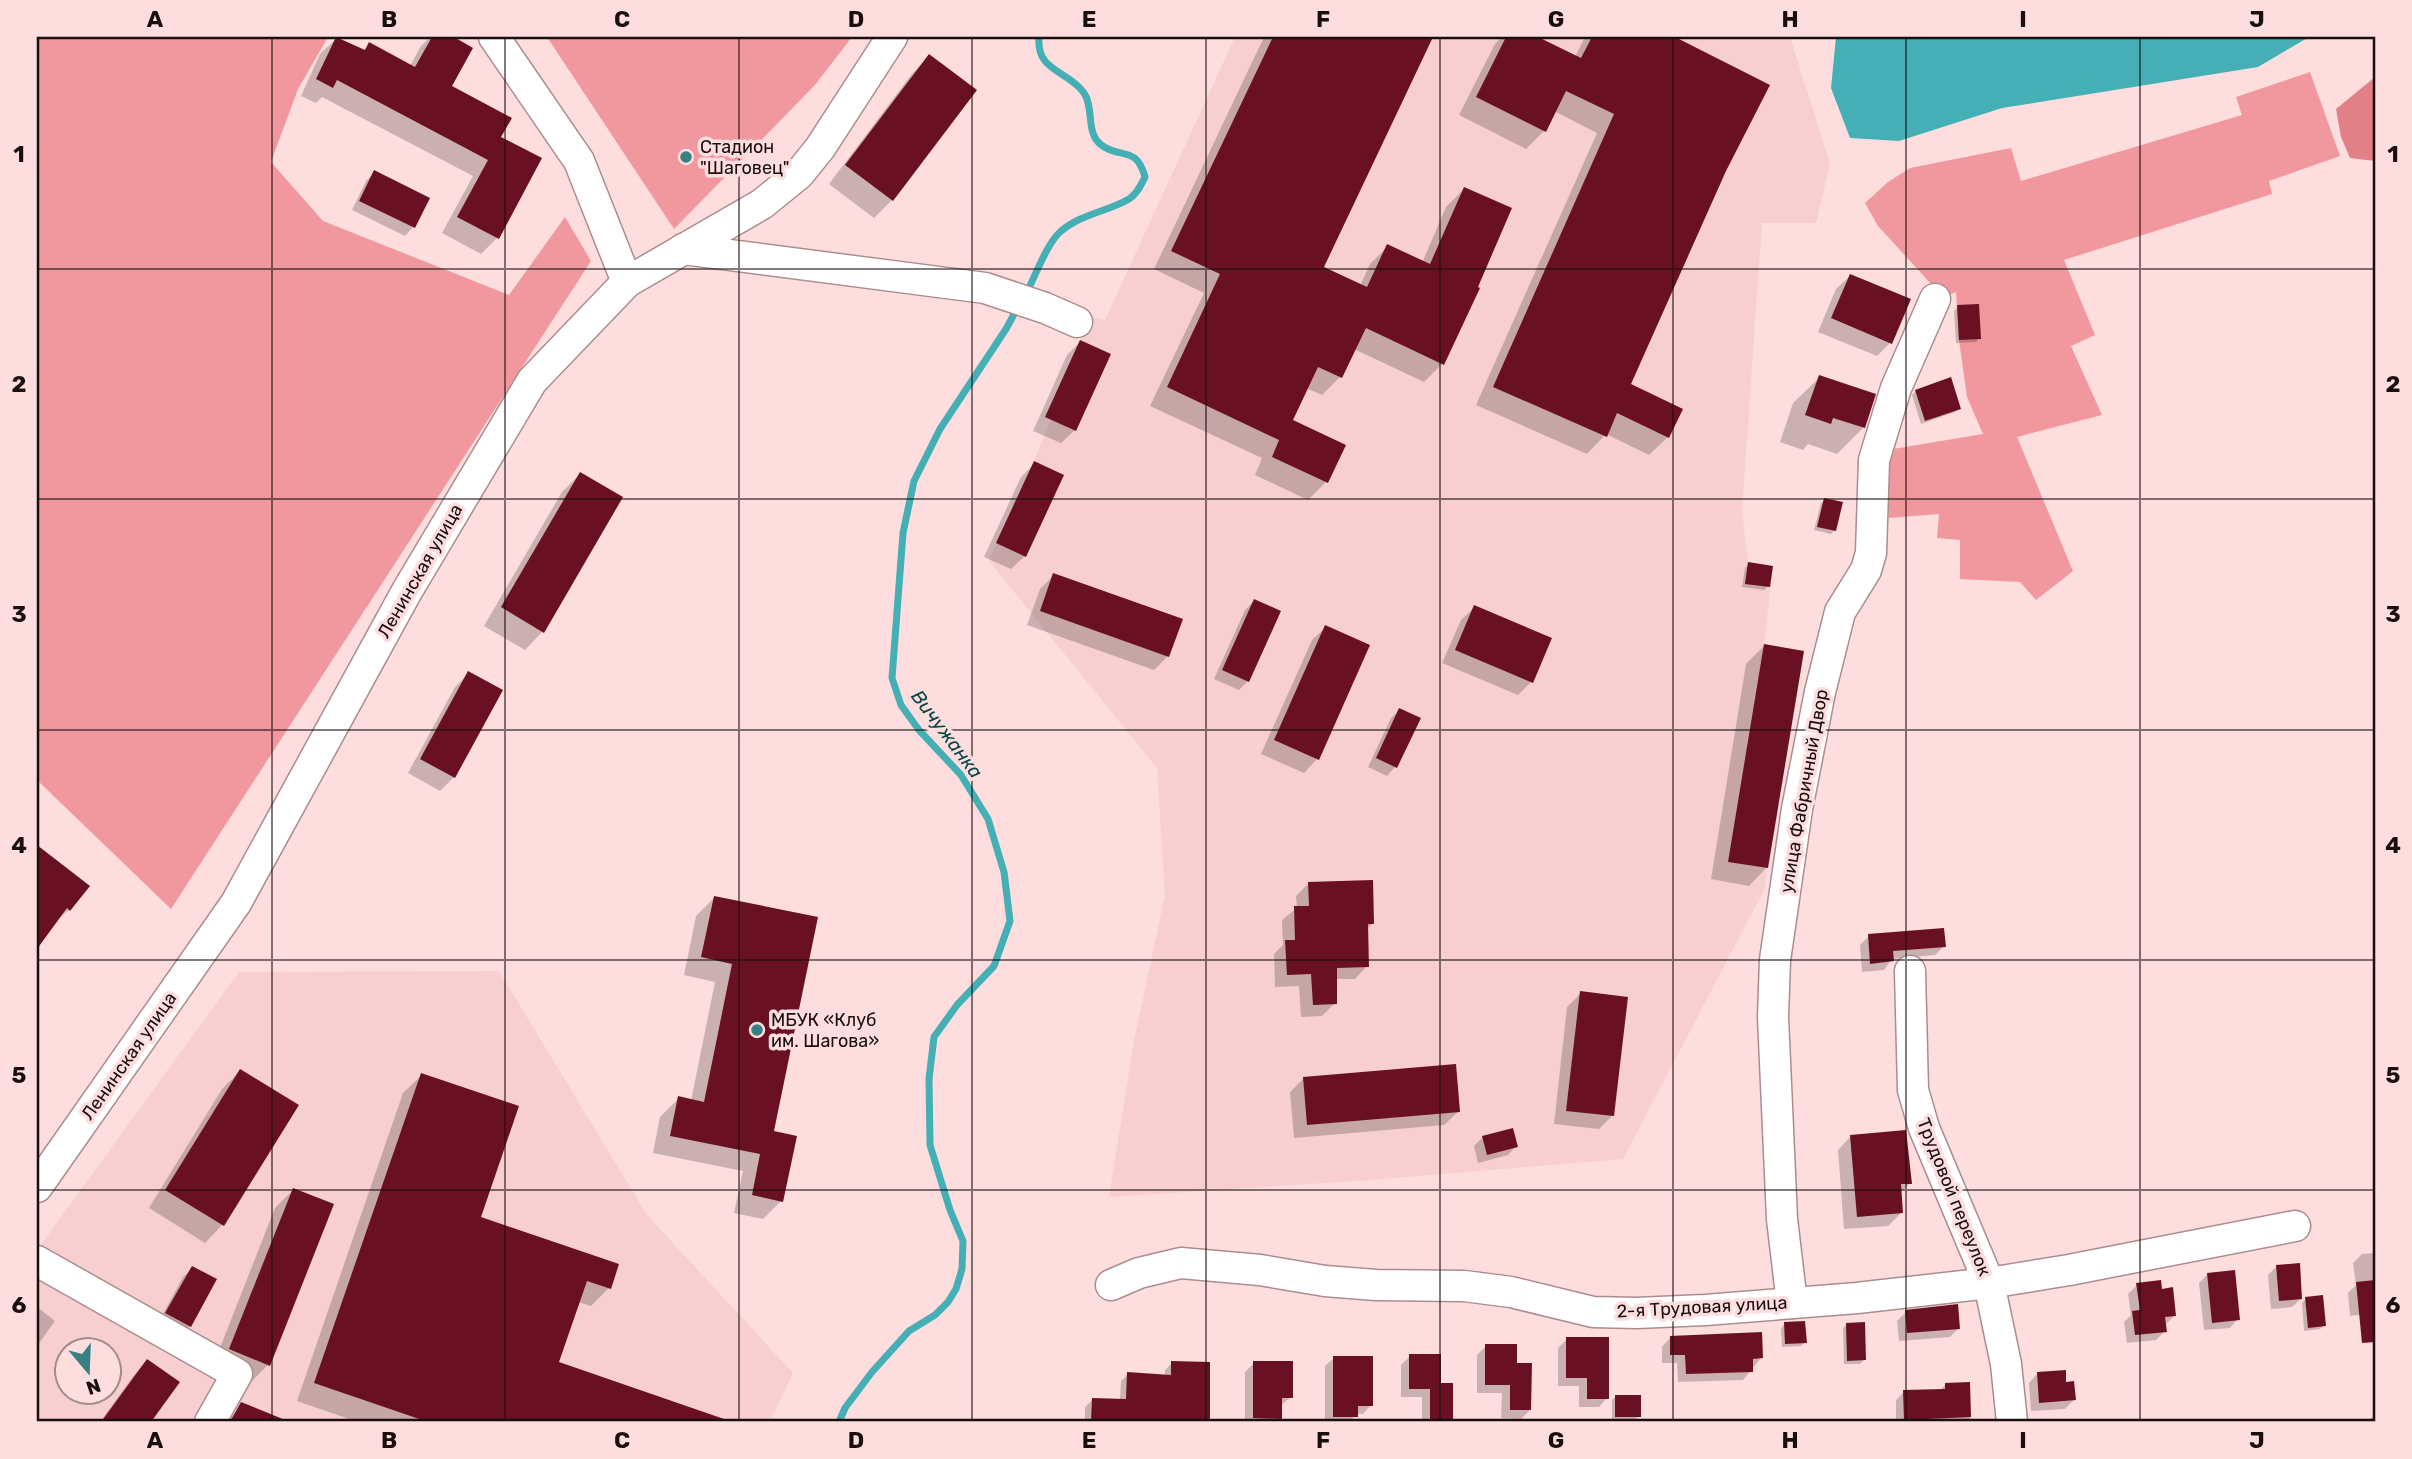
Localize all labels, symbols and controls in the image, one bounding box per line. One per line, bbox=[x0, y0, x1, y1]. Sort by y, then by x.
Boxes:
text: A bbox=[147, 5, 164, 33]
text: B bbox=[381, 5, 397, 33]
text: C bbox=[614, 5, 630, 33]
text: D bbox=[848, 5, 864, 33]
text: E bbox=[1082, 5, 1096, 33]
text: F bbox=[1316, 5, 1330, 33]
text: G bbox=[1548, 5, 1564, 33]
text: H bbox=[1781, 5, 1799, 33]
text: I bbox=[2019, 5, 2027, 33]
text: J bbox=[2249, 5, 2265, 33]
place label: Стадион "Шаговец" bbox=[700, 136, 790, 179]
text: 1 bbox=[13, 140, 25, 168]
text: 1 bbox=[2387, 140, 2399, 168]
marker: Стадион "Шаговец" bbox=[678, 149, 694, 165]
text: 2 bbox=[12, 370, 26, 398]
text: 2 bbox=[2386, 370, 2400, 398]
street label: Ленинская улица bbox=[373, 500, 467, 642]
text: 3 bbox=[11, 600, 27, 628]
text: 3 bbox=[2385, 600, 2401, 628]
water label: Вичужанка bbox=[906, 685, 988, 783]
street label: улица Фабричный Двор bbox=[1775, 687, 1833, 895]
text: 4 bbox=[11, 831, 27, 859]
text: 4 bbox=[2385, 831, 2401, 859]
street label: Ленинская улица bbox=[77, 988, 181, 1124]
place label: МБУК «Клуб им. Шагова» bbox=[771, 1009, 879, 1052]
marker: МБУК «Клуб им. Шагова» bbox=[749, 1022, 765, 1038]
text: 5 bbox=[12, 1061, 27, 1089]
text: 5 bbox=[2386, 1061, 2401, 1089]
street label: Трудовой переулок bbox=[1912, 1115, 1996, 1280]
text: 6 bbox=[12, 1291, 27, 1319]
text: 6 bbox=[2386, 1291, 2401, 1319]
street label: 2-я Трудовая улица bbox=[1616, 1292, 1788, 1322]
north arrow bbox=[52, 1336, 122, 1406]
text: N bbox=[83, 1374, 104, 1400]
text: A bbox=[147, 1426, 164, 1454]
text: B bbox=[381, 1426, 397, 1454]
text: C bbox=[614, 1426, 630, 1454]
text: D bbox=[848, 1426, 864, 1454]
text: E bbox=[1082, 1426, 1096, 1454]
text: F bbox=[1316, 1426, 1330, 1454]
text: G bbox=[1548, 1426, 1564, 1454]
text: H bbox=[1781, 1426, 1799, 1454]
text: I bbox=[2019, 1426, 2027, 1454]
text: J bbox=[2249, 1426, 2265, 1454]

